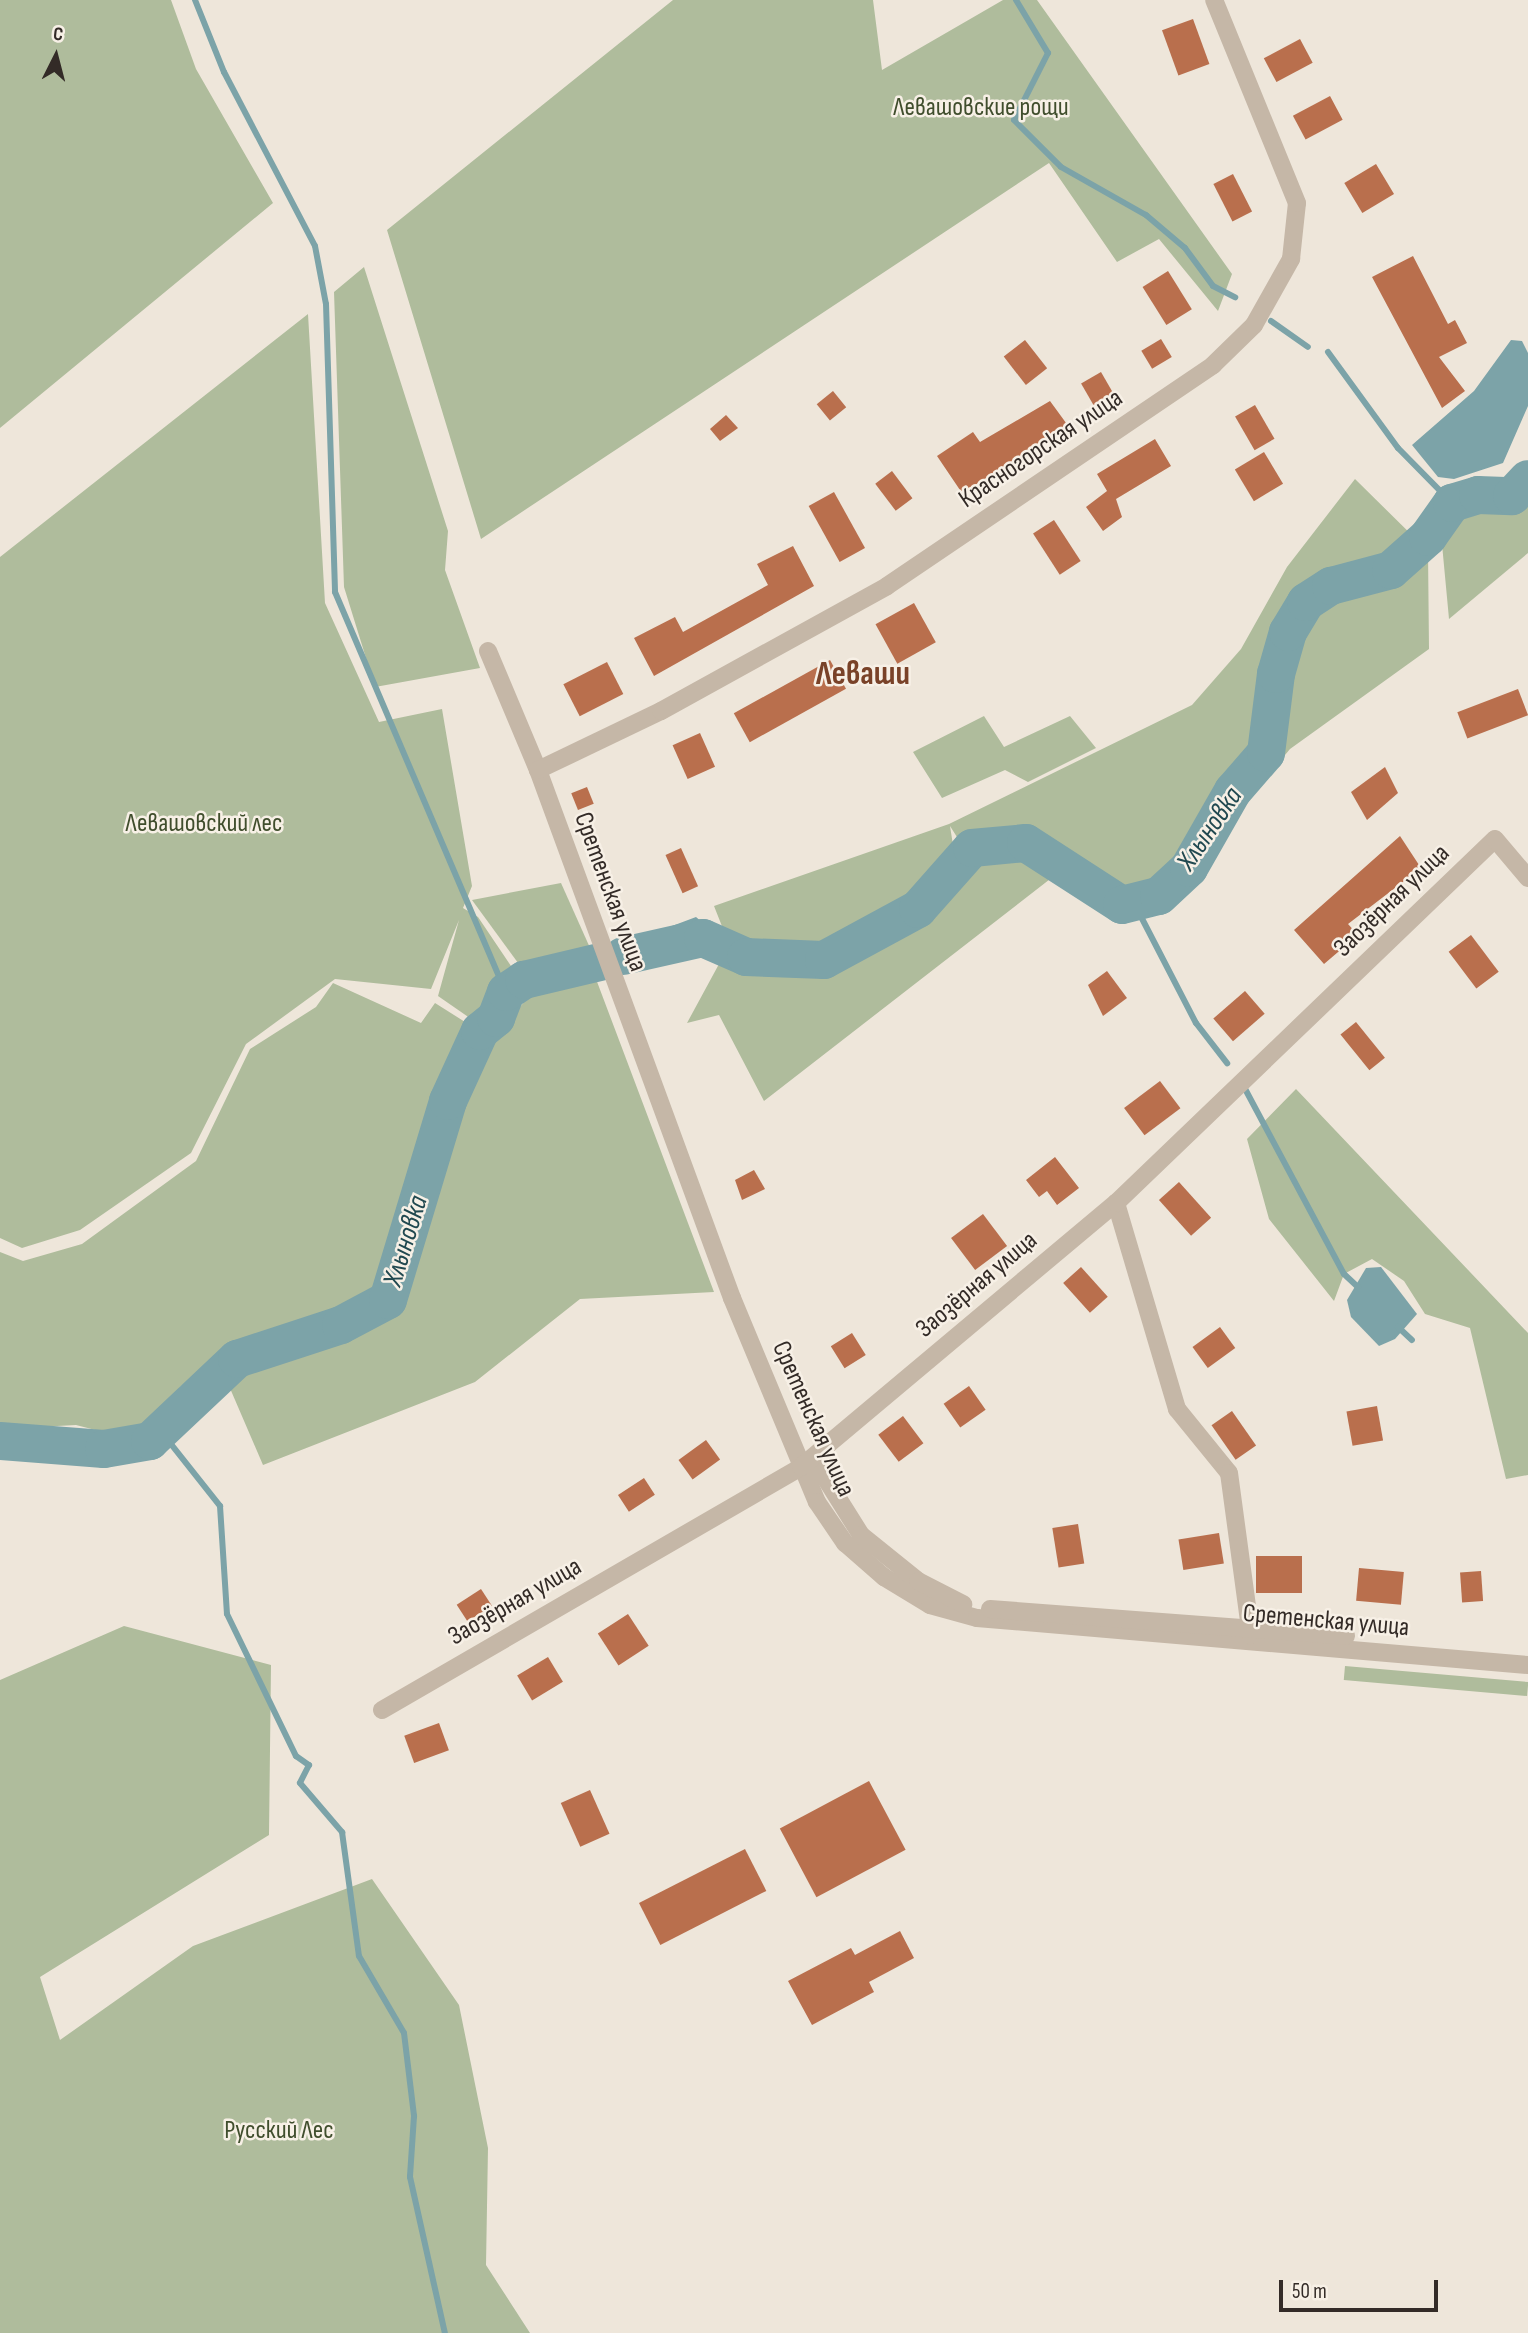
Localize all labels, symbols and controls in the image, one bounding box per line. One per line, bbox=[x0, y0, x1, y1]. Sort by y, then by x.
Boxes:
north arrow bbox=[21, 21, 91, 91]
text: С bbox=[52, 23, 64, 47]
park label: Левашовские рощи bbox=[893, 92, 1069, 124]
street label: Красногорская улица bbox=[953, 383, 1129, 515]
district label: Леваши bbox=[816, 655, 910, 695]
water label: Хлыновка bbox=[1170, 781, 1250, 877]
park label: Левашовский лес bbox=[126, 808, 282, 840]
street label: Сретенская улица bbox=[567, 808, 653, 976]
street label: Заозёрная улица bbox=[1328, 838, 1456, 964]
water label: Хлыновка bbox=[376, 1192, 436, 1290]
street label: Заозёрная улица bbox=[910, 1225, 1044, 1345]
street label: Сретенская улица bbox=[765, 1336, 861, 1502]
street label: Заозёрная улица bbox=[443, 1551, 587, 1653]
street label: Сретенская улица bbox=[1242, 1598, 1410, 1644]
park label: Русский Лес bbox=[224, 2115, 334, 2147]
scale bar bbox=[1283, 2266, 1442, 2310]
text: 50 m bbox=[1292, 2279, 1327, 2304]

